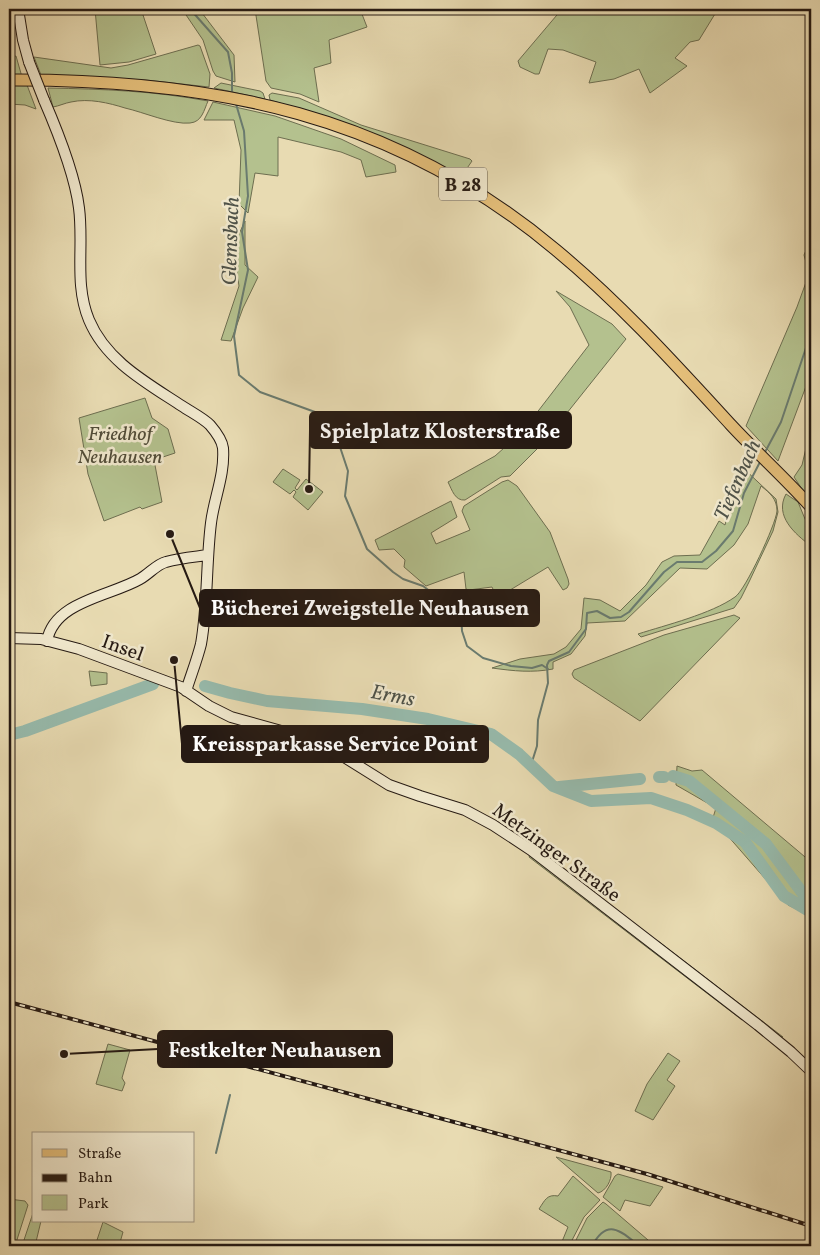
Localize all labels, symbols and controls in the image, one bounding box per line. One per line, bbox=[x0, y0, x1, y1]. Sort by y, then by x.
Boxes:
road number: B 28 bbox=[439, 168, 487, 200]
water label: Glemsbach bbox=[215, 196, 248, 286]
callout: Spielplatz Klosterstraße bbox=[310, 412, 571, 448]
text: Spielplatz Klosterstraße bbox=[320, 418, 560, 447]
park label: Friedhof Neuhausen bbox=[78, 421, 162, 472]
water label: Tiefenbach bbox=[708, 436, 769, 526]
callout: Bücherei Zweigstelle Neuhausen bbox=[200, 590, 539, 626]
text: Bücherei Zweigstelle Neuhausen bbox=[211, 595, 530, 624]
street label: Insel bbox=[97, 628, 147, 669]
water label: Erms bbox=[368, 678, 417, 715]
callout: Kreissparkasse Service Point bbox=[182, 726, 488, 762]
text: Kreissparkasse Service Point bbox=[192, 731, 478, 760]
street label: Metzinger Straße bbox=[486, 797, 626, 910]
callout: Festkelter Neuhausen bbox=[158, 1031, 392, 1067]
text: Festkelter Neuhausen bbox=[168, 1037, 382, 1066]
legend bbox=[32, 1132, 195, 1222]
text: Straße bbox=[78, 1144, 121, 1165]
text: Bahn bbox=[78, 1168, 113, 1189]
text: Park bbox=[78, 1194, 109, 1215]

